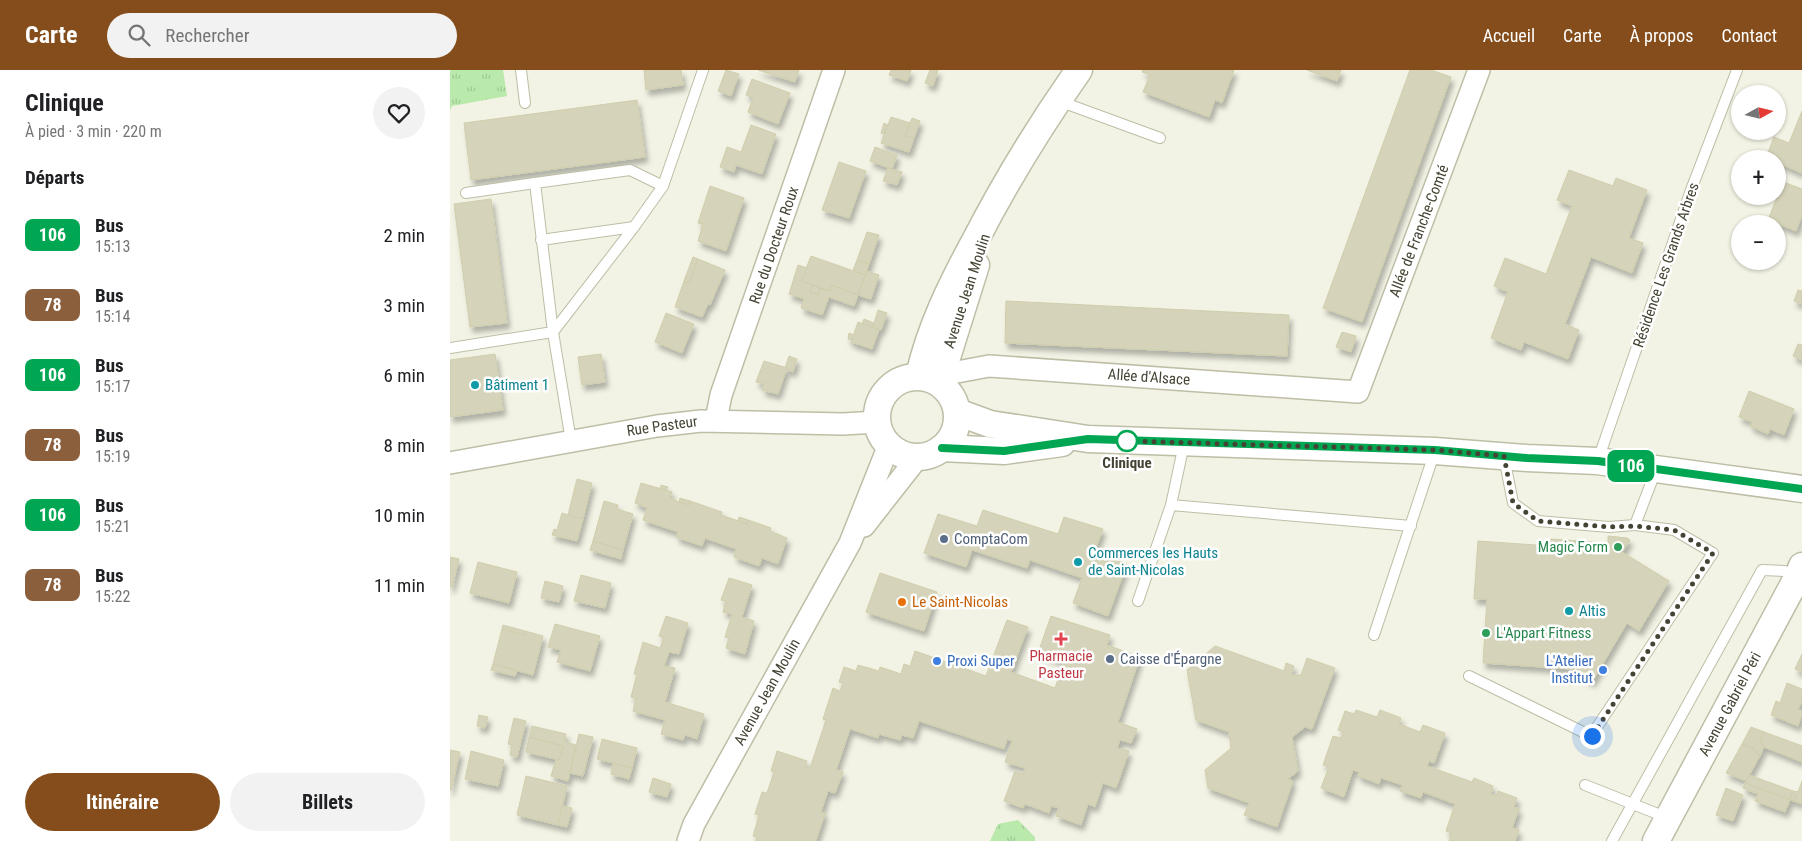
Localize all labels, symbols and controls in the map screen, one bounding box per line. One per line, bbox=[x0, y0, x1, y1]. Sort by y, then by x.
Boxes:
search box bbox=[107, 13, 457, 58]
text: Carte bbox=[25, 21, 77, 49]
icon: search bbox=[125, 21, 153, 49]
text: Rechercher bbox=[165, 24, 249, 47]
text: Accueil bbox=[1483, 25, 1535, 46]
text: Carte bbox=[1563, 25, 1602, 46]
text: À propos bbox=[1630, 25, 1693, 46]
text: Contact bbox=[1721, 25, 1777, 46]
north arrow bbox=[1731, 85, 1786, 140]
map controls bbox=[1731, 85, 1786, 270]
button: heart bbox=[373, 87, 425, 139]
text: Clinique bbox=[25, 89, 104, 117]
text: À pied · 3 min · 220 m bbox=[25, 122, 162, 141]
button: + bbox=[1731, 150, 1786, 205]
street label: Allée de Franche-Comté bbox=[1385, 162, 1453, 300]
text: Départs bbox=[25, 166, 84, 189]
street label: Résidence Les Grands Arbres bbox=[1629, 180, 1703, 350]
street label: Rue du Docteur Roux bbox=[745, 184, 803, 306]
text: Bus bbox=[95, 214, 124, 237]
button: − bbox=[1731, 215, 1786, 270]
text: 106 bbox=[39, 224, 66, 245]
text: 2 min bbox=[383, 224, 425, 247]
street label: Avenue Jean Moulin bbox=[940, 232, 994, 350]
text: 15:13 bbox=[95, 237, 130, 256]
text: Bus bbox=[95, 284, 124, 307]
text: 78 bbox=[43, 294, 62, 315]
text: 3 min bbox=[383, 294, 425, 317]
text: 15:14 bbox=[95, 307, 130, 326]
text: Bus bbox=[95, 354, 124, 377]
text: 106 bbox=[39, 364, 66, 385]
text: 6 min bbox=[383, 364, 425, 387]
street label: Allée d'Alsace bbox=[1107, 365, 1191, 389]
place label: Bâtiment 1 bbox=[485, 376, 549, 394]
text: 15:17 bbox=[95, 377, 130, 396]
marker: Bâtiment 1 bbox=[469, 379, 481, 391]
street label: Rue Pasteur bbox=[625, 412, 699, 440]
text: Bus bbox=[95, 424, 124, 447]
marker: Clinique bbox=[1116, 430, 1138, 452]
text: 78 bbox=[43, 434, 62, 455]
text: 8 min bbox=[383, 434, 425, 457]
text: 15:19 bbox=[95, 447, 130, 466]
line badge: 106 bbox=[1602, 450, 1660, 482]
place label: Clinique bbox=[1102, 454, 1152, 472]
text: 106 bbox=[1617, 455, 1645, 476]
text: Bus bbox=[95, 494, 124, 517]
text: 106 bbox=[39, 504, 66, 525]
text: 10 min bbox=[374, 504, 425, 527]
text: 15:21 bbox=[95, 517, 130, 536]
place label: ComptaCom bbox=[954, 530, 1028, 548]
marker: ComptaCom bbox=[938, 533, 950, 545]
place label: Magic Form bbox=[1538, 538, 1608, 556]
marker: Magic Form bbox=[1612, 541, 1624, 553]
place label: Commerces les Hauts de Saint-Nicolas bbox=[1088, 544, 1218, 579]
marker: Commerces les Hauts de Saint-Nicolas bbox=[1072, 556, 1084, 568]
text: Bus bbox=[95, 564, 124, 587]
text: 78 bbox=[43, 574, 62, 595]
text: 11 min bbox=[374, 574, 425, 597]
text: 15:22 bbox=[95, 587, 130, 606]
place label: Le Saint-Nicolas bbox=[912, 593, 1008, 611]
marker: Le Saint-Nicolas bbox=[896, 596, 908, 608]
place label: Altis bbox=[1579, 602, 1606, 620]
marker: Altis bbox=[1563, 605, 1575, 617]
place label: L'Appart Fitness bbox=[1496, 624, 1592, 642]
marker: L'Appart Fitness bbox=[1480, 627, 1492, 639]
marker: Pharmacie Pasteur bbox=[1055, 633, 1067, 645]
street label: Avenue Jean Moulin bbox=[730, 636, 804, 748]
place label: Pharmacie Pasteur bbox=[1029, 647, 1093, 682]
street label: Avenue Gabriel Péri bbox=[1695, 649, 1765, 759]
place label: Caisse d'Épargne bbox=[1120, 650, 1222, 668]
place label: Proxi Super bbox=[947, 652, 1015, 670]
place label: L'Atelier Institut bbox=[1546, 652, 1593, 687]
marker: Caisse d'Épargne bbox=[1104, 653, 1116, 665]
marker: Proxi Super bbox=[931, 655, 943, 667]
marker: L'Atelier Institut bbox=[1597, 664, 1609, 676]
your location bbox=[1580, 724, 1605, 749]
button: Itinéraire bbox=[25, 773, 220, 831]
button: Billets bbox=[230, 773, 425, 831]

